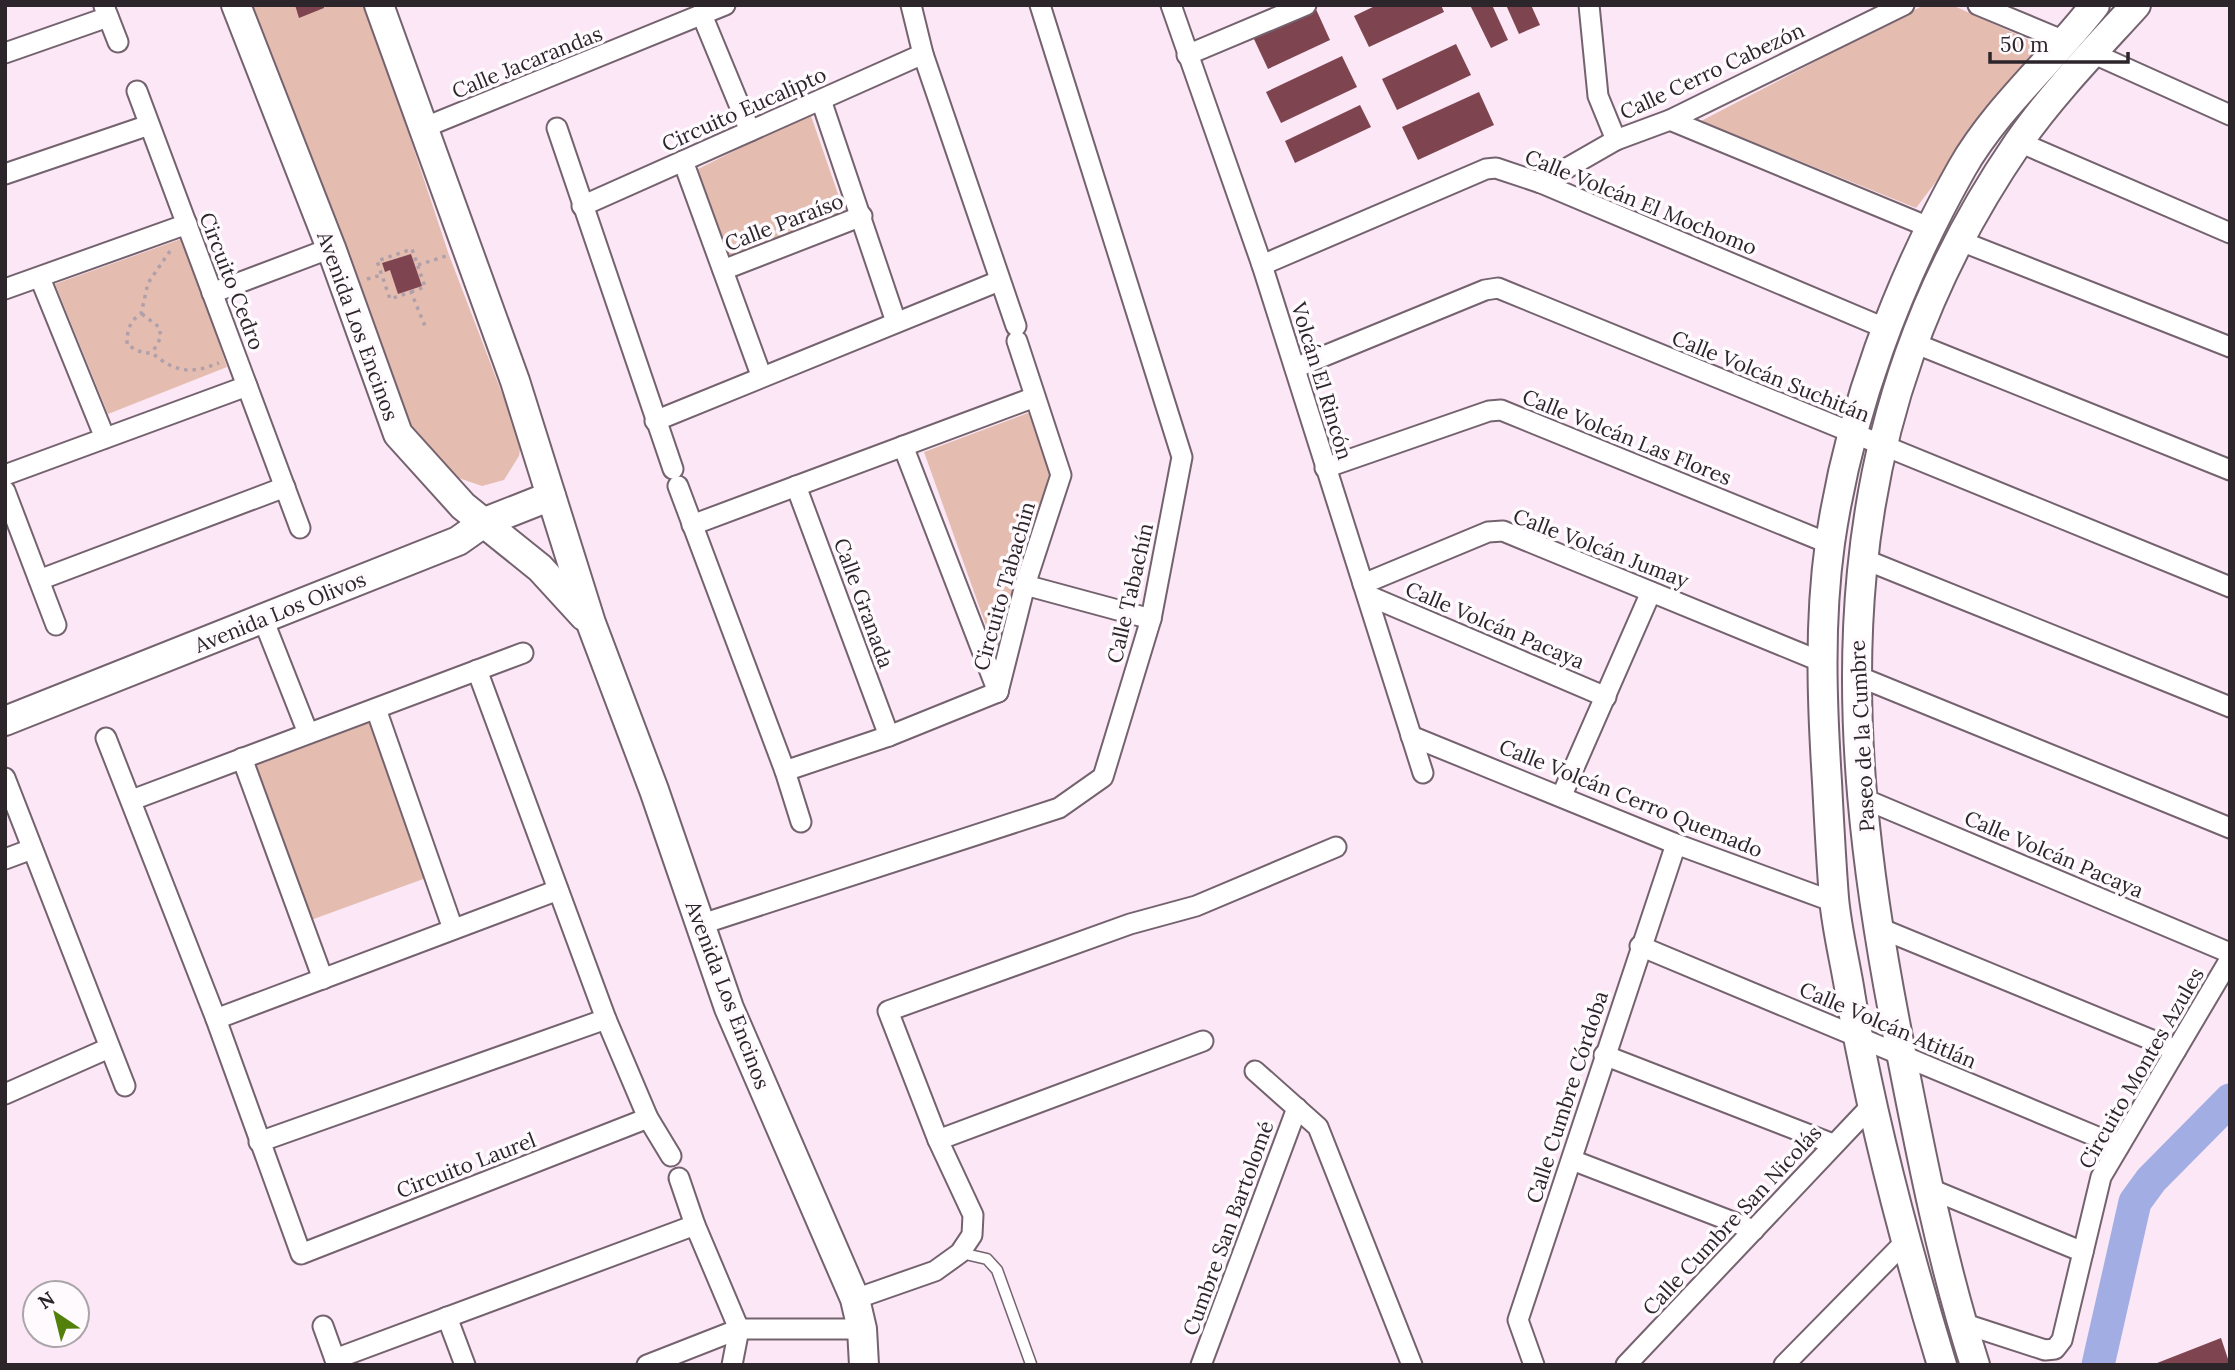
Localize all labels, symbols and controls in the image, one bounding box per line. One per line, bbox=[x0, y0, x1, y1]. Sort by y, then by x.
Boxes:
street label: Calle Cerro Cabezón bbox=[1615, 16, 1809, 126]
street label: Calle Jacarandas bbox=[448, 20, 606, 104]
scale bar bbox=[1990, 21, 2128, 65]
text: 50 m bbox=[2000, 31, 2049, 58]
street label: Circuito Eucalipto bbox=[657, 61, 831, 157]
street label: Calle Volcán El Mochomo bbox=[1521, 143, 1761, 261]
street label: Calle Paraíso bbox=[721, 187, 847, 257]
street label: Circuito Cedro bbox=[193, 208, 271, 354]
street label: Avenida Los Encinos bbox=[311, 227, 405, 424]
street label: Volcán El Rincón bbox=[1285, 298, 1359, 463]
street label: Calle Volcán Suchitán bbox=[1668, 324, 1874, 428]
street label: Calle Volcán Las Flores bbox=[1518, 383, 1736, 491]
street label: Circuito Tabachin bbox=[967, 498, 1041, 674]
street label: Calle Volcán Jumay bbox=[1509, 502, 1693, 594]
street label: Calle Tabachín bbox=[1101, 520, 1159, 666]
street label: Calle Granada bbox=[828, 534, 900, 672]
street label: Avenida Los Olivos bbox=[189, 565, 370, 659]
street label: Calle Volcán Pacaya bbox=[1401, 575, 1589, 675]
street label: Paseo de la Cumbre bbox=[1843, 639, 1881, 833]
street label: Calle Volcán Cerro Quemado bbox=[1495, 733, 1767, 863]
street label: Calle Volcán Pacaya bbox=[1960, 804, 2148, 904]
street label: Avenida Los Encinos bbox=[679, 896, 776, 1093]
street label: Circuito Montes Azules bbox=[2072, 963, 2210, 1173]
street label: Calle Volcán Atitlán bbox=[1795, 975, 1981, 1075]
street label: Calle Cumbre Córdoba bbox=[1520, 987, 1614, 1207]
street label: Cumbre San Bartolomé bbox=[1177, 1117, 1279, 1339]
street label: Calle Cumbre San Nicolás bbox=[1637, 1119, 1827, 1321]
street label: Circuito Laurel bbox=[392, 1126, 540, 1204]
north arrow bbox=[21, 1279, 91, 1349]
text: N bbox=[33, 1286, 59, 1314]

